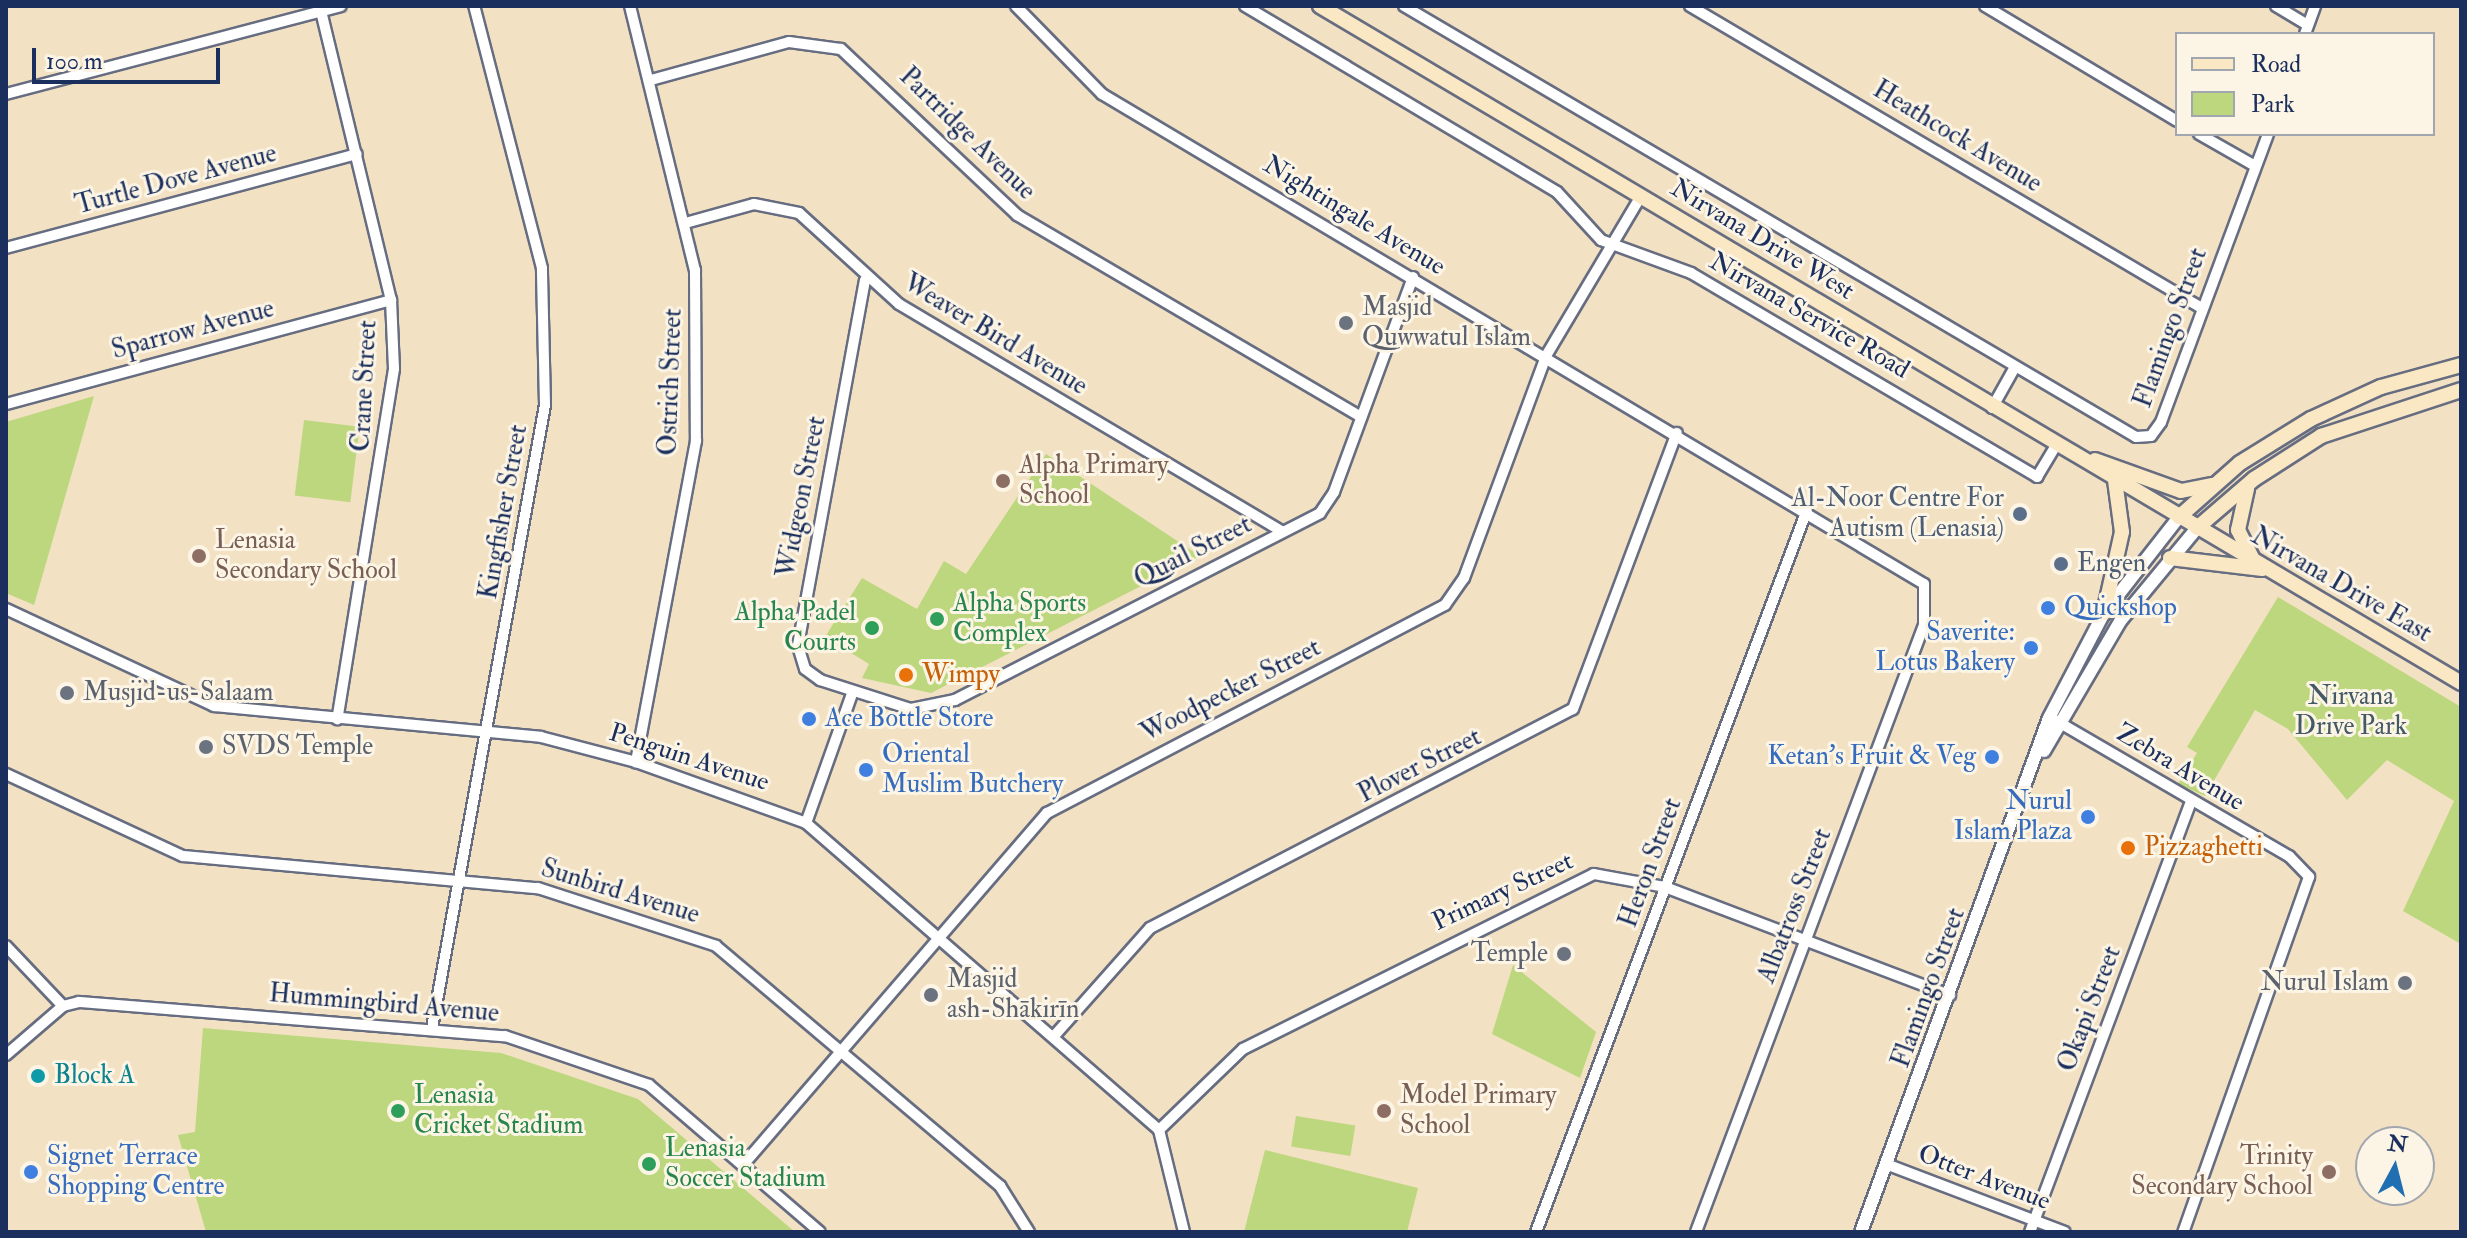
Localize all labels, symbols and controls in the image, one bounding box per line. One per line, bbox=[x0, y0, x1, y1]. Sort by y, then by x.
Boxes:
scale bar bbox=[36, 32, 224, 82]
legend bbox=[2175, 32, 2435, 136]
text: 100 m bbox=[46, 46, 103, 77]
text: Road bbox=[2251, 49, 2301, 80]
street label: Partridge Avenue bbox=[892, 61, 1042, 207]
street label: Heathcock Avenue bbox=[1867, 74, 2047, 200]
text: Park bbox=[2251, 89, 2295, 120]
street label: Turtle Dove Avenue bbox=[72, 138, 280, 222]
street label: Nightingale Avenue bbox=[1257, 149, 1451, 283]
street label: Nirvana Drive West bbox=[1665, 173, 1859, 307]
street label: Flamingo Street bbox=[2128, 244, 2214, 412]
street label: Nirvana Service Road bbox=[1703, 246, 1915, 386]
street label: Weaver Bird Avenue bbox=[897, 268, 1093, 402]
place label: Masjid Quwwatul Islam bbox=[1362, 292, 1531, 354]
street label: Sparrow Avenue bbox=[108, 293, 278, 367]
street label: Ostrich Street bbox=[653, 308, 689, 456]
marker: Masjid Quwwatul Islam bbox=[1337, 314, 1355, 332]
street label: Crane Street bbox=[346, 319, 384, 453]
street label: Widgeon Street bbox=[771, 414, 833, 580]
street label: Kingfisher Street bbox=[473, 422, 535, 602]
place label: Alpha Primary School bbox=[1019, 450, 1169, 512]
marker: Alpha Primary School bbox=[994, 472, 1012, 490]
place label: Al-Noor Centre For Autism (Lenasia) bbox=[1792, 483, 2004, 544]
marker: Al-Noor Centre For Autism (Lenasia) bbox=[2011, 505, 2029, 523]
street label: Quail Street bbox=[1129, 509, 1257, 595]
street label: Nirvana Drive East bbox=[2245, 521, 2437, 649]
place label: Lenasia Secondary School bbox=[215, 525, 397, 586]
marker: Lenasia Secondary School bbox=[190, 547, 208, 565]
place label: Engen bbox=[2077, 548, 2146, 580]
marker: Engen bbox=[2052, 555, 2070, 573]
place label: Alpha Sports Complex bbox=[953, 588, 1086, 650]
place label: Quickshop bbox=[2064, 592, 2177, 624]
place label: Alpha Padel Courts bbox=[734, 597, 856, 658]
marker: Quickshop bbox=[2039, 599, 2057, 617]
marker: Alpha Sports Complex bbox=[928, 610, 946, 628]
place label: Saverite: Lotus Bakery bbox=[1875, 617, 2015, 678]
marker: Alpha Padel Courts bbox=[863, 619, 881, 637]
street label: Woodpecker Street bbox=[1136, 632, 1326, 750]
marker: Saverite: Lotus Bakery bbox=[2022, 639, 2040, 657]
place label: Wimpy bbox=[922, 659, 1000, 691]
marker: Wimpy bbox=[897, 666, 915, 684]
place label: Musjid-us-Salaam bbox=[83, 677, 273, 709]
park label: Nirvana Drive Park bbox=[2295, 681, 2407, 742]
marker: Musjid-us-Salaam bbox=[58, 684, 76, 702]
place label: Ace Bottle Store bbox=[825, 703, 993, 735]
marker: Ace Bottle Store bbox=[800, 710, 818, 728]
street label: Penguin Avenue bbox=[605, 717, 773, 799]
street label: Zebra Avenue bbox=[2110, 718, 2250, 818]
street label: Plover Street bbox=[1353, 722, 1487, 810]
place label: SVDS Temple bbox=[222, 731, 373, 763]
marker: SVDS Temple bbox=[197, 738, 215, 756]
place label: Oriental Muslim Butchery bbox=[882, 739, 1063, 800]
place label: Ketan's Fruit & Veg bbox=[1768, 741, 1976, 773]
marker: Ketan's Fruit & Veg bbox=[1983, 748, 2001, 766]
marker: Oriental Muslim Butchery bbox=[857, 761, 875, 779]
place label: Nurul Islam Plaza bbox=[1954, 786, 2072, 848]
street label: Heron Street bbox=[1613, 794, 1689, 932]
marker: Nurul Islam Plaza bbox=[2079, 808, 2097, 826]
street label: Albatross Street bbox=[1751, 824, 1839, 988]
place label: Pizzaghetti bbox=[2144, 832, 2263, 864]
marker: Pizzaghetti bbox=[2119, 839, 2137, 857]
street label: Primary Street bbox=[1428, 846, 1578, 938]
street label: Sunbird Avenue bbox=[537, 853, 703, 931]
street label: Flamingo Street bbox=[1886, 904, 1972, 1072]
place label: Temple bbox=[1471, 938, 1548, 970]
street label: Okapi Street bbox=[2052, 942, 2128, 1076]
marker: Temple bbox=[1555, 945, 1573, 963]
place label: Masjid ash-Shākirīn bbox=[947, 964, 1079, 1026]
place label: Nurul Islam bbox=[2261, 967, 2389, 999]
marker: Nurul Islam bbox=[2396, 974, 2414, 992]
street label: Hummingbird Avenue bbox=[268, 978, 500, 1030]
marker: Masjid ash-Shākirīn bbox=[922, 986, 940, 1004]
place label: Block A bbox=[54, 1060, 135, 1092]
marker: Block A bbox=[29, 1067, 47, 1085]
place label: Lenasia Cricket Stadium bbox=[414, 1080, 583, 1142]
place label: Model Primary School bbox=[1400, 1080, 1557, 1142]
marker: Lenasia Cricket Stadium bbox=[389, 1102, 407, 1120]
marker: Model Primary School bbox=[1375, 1102, 1393, 1120]
north arrow bbox=[2355, 1126, 2435, 1206]
text: N bbox=[2386, 1129, 2409, 1159]
place label: Lenasia Soccer Stadium bbox=[665, 1133, 826, 1194]
street label: Otter Avenue bbox=[1913, 1138, 2055, 1218]
place label: Signet Terrace Shopping Centre bbox=[47, 1141, 224, 1202]
place label: Trinity Secondary School bbox=[2131, 1141, 2313, 1202]
marker: Lenasia Soccer Stadium bbox=[640, 1155, 658, 1173]
marker: Signet Terrace Shopping Centre bbox=[22, 1163, 40, 1181]
marker: Trinity Secondary School bbox=[2320, 1163, 2338, 1181]

